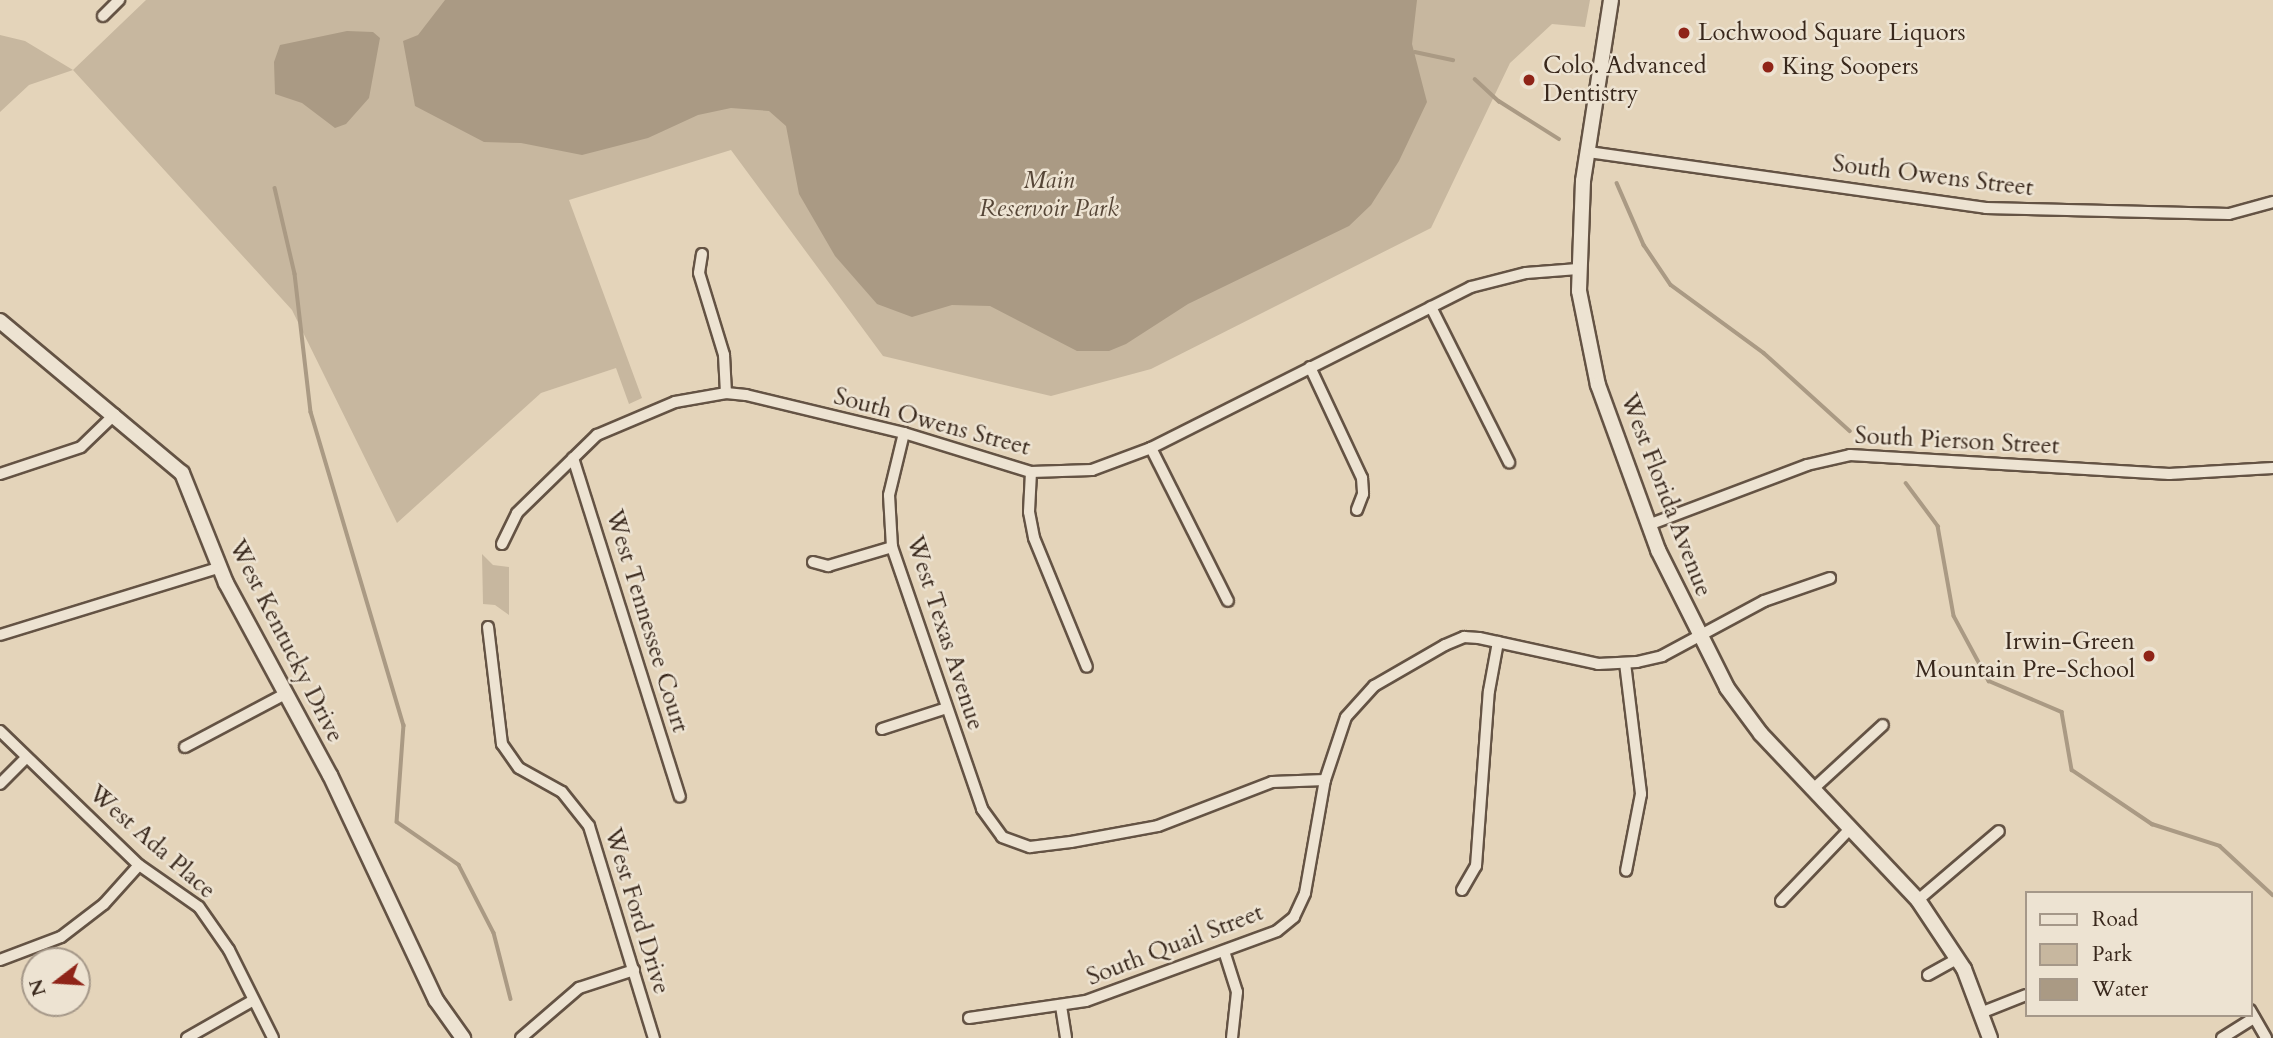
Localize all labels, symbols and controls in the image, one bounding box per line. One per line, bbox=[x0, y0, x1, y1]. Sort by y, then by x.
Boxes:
place label: Lochwood Square Liquors bbox=[1698, 19, 1966, 47]
marker: Lochwood Square Liquors bbox=[1676, 25, 1692, 41]
place label: Colo. Advanced Dentistry bbox=[1543, 52, 1707, 108]
place label: King Soopers bbox=[1782, 53, 1919, 81]
marker: King Soopers bbox=[1760, 59, 1776, 75]
marker: Colo. Advanced Dentistry bbox=[1521, 72, 1537, 88]
street label: South Owens Street bbox=[1831, 149, 2035, 203]
park label: Main Reservoir Park bbox=[979, 167, 1119, 223]
street label: South Owens Street bbox=[831, 382, 1033, 462]
street label: West Florida Avenue bbox=[1614, 389, 1718, 601]
street label: South Pierson Street bbox=[1854, 421, 2060, 461]
street label: West Tennessee Court bbox=[599, 506, 695, 736]
street label: West Texas Avenue bbox=[900, 532, 990, 734]
street label: West Kentucky Drive bbox=[222, 535, 350, 747]
place label: Irwin-Green Mountain Pre-School bbox=[1915, 628, 2135, 684]
marker: Irwin-Green Mountain Pre-School bbox=[2141, 648, 2157, 664]
street label: West Ada Place bbox=[83, 779, 221, 905]
street label: West Ford Drive bbox=[598, 824, 676, 998]
legend bbox=[2024, 891, 2252, 1017]
street label: South Quail Street bbox=[1083, 898, 1267, 992]
text: Road bbox=[2092, 905, 2138, 934]
text: Park bbox=[2092, 940, 2132, 969]
north arrow bbox=[21, 947, 91, 1017]
text: Water bbox=[2092, 975, 2148, 1004]
text: N bbox=[23, 976, 53, 999]

